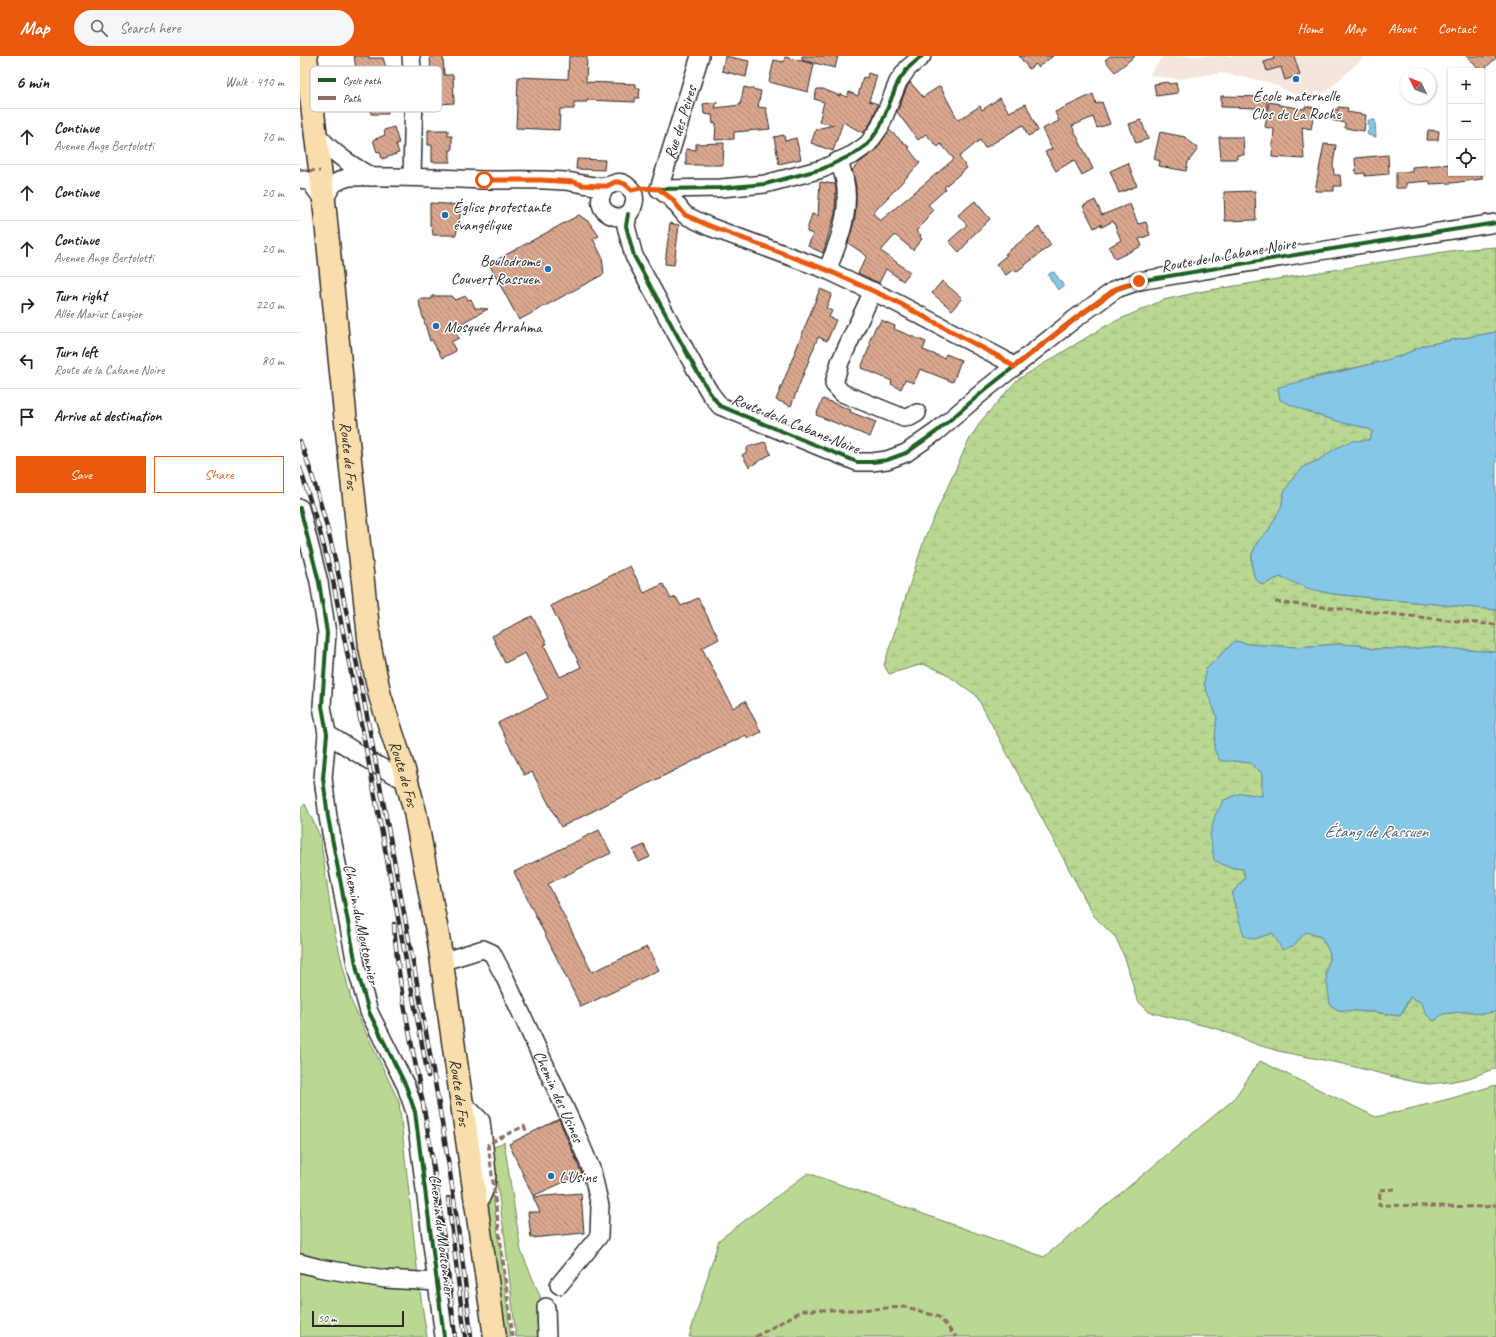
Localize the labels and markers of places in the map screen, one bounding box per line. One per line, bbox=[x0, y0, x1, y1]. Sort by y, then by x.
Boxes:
marker: École maternelle Clos de La Roche bbox=[1291, 74, 1301, 84]
place label: École maternelle Clos de La Roche bbox=[1251, 86, 1343, 124]
place label: Église protestante évangélique bbox=[453, 197, 552, 235]
marker: Église protestante évangélique bbox=[440, 210, 450, 220]
place label: Boulodrome Couvert Rassuen bbox=[451, 251, 542, 289]
marker: Boulodrome Couvert Rassuen bbox=[543, 264, 553, 274]
place label: Mosquée Arrahma bbox=[444, 317, 543, 337]
marker: Mosquée Arrahma bbox=[431, 321, 441, 331]
place label: L'Usine bbox=[559, 1167, 598, 1187]
marker: L'Usine bbox=[546, 1171, 556, 1181]

